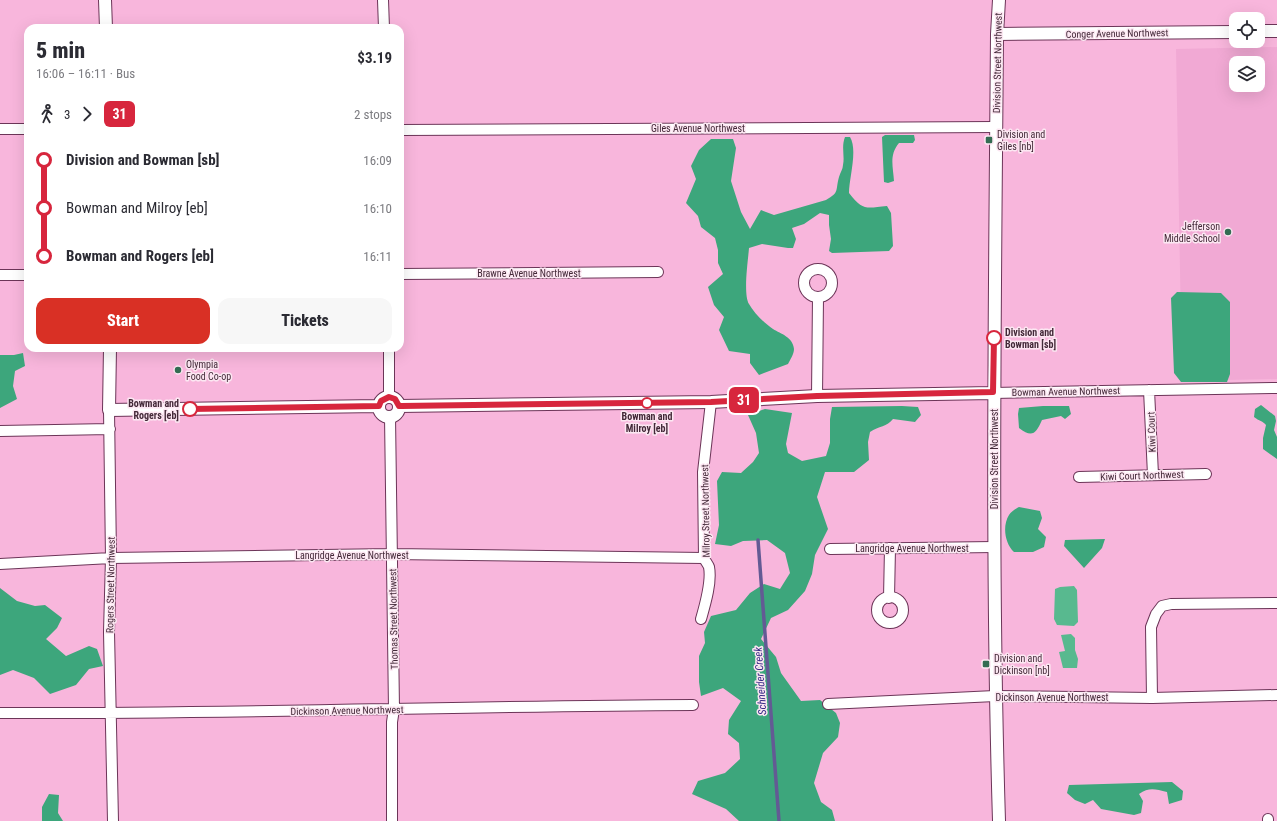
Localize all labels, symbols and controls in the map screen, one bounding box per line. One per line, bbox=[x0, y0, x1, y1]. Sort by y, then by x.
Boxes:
map controls bbox=[1229, 12, 1265, 92]
button: locate bbox=[1229, 12, 1265, 48]
street label: Division Street Northwest bbox=[991, 13, 1004, 113]
street label: Conger Avenue Northwest bbox=[1066, 27, 1168, 40]
text: 5 min bbox=[36, 38, 85, 63]
text: $3.19 bbox=[357, 49, 392, 67]
button: layers bbox=[1229, 56, 1265, 92]
text: 16:06 – 16:11 · Bus bbox=[36, 66, 135, 81]
icon: walk bbox=[36, 103, 58, 125]
icon: forward bbox=[76, 103, 98, 125]
text: 31 bbox=[112, 106, 127, 122]
text: 3 bbox=[64, 107, 70, 122]
text: 2 stops bbox=[354, 107, 392, 122]
street label: Giles Avenue Northwest bbox=[651, 123, 745, 134]
place label: Division and Giles [nb] bbox=[997, 129, 1045, 152]
marker: Division and Giles [nb] bbox=[984, 135, 994, 145]
text: Division and Bowman [sb] bbox=[66, 151, 220, 169]
text: 16:09 bbox=[363, 153, 392, 168]
text: Bowman and Milroy [eb] bbox=[66, 199, 208, 217]
text: 16:10 bbox=[363, 201, 392, 216]
place label: Jefferson Middle School bbox=[1164, 221, 1220, 244]
marker: Jefferson Middle School bbox=[1223, 227, 1233, 237]
text: Bowman and Rogers [eb] bbox=[66, 247, 214, 265]
text: 16:11 bbox=[363, 249, 392, 264]
street label: Brawne Avenue Northwest bbox=[477, 268, 581, 279]
button: Start bbox=[36, 298, 210, 344]
button: Tickets bbox=[218, 298, 392, 344]
place label: Division and Bowman [sb] bbox=[1005, 327, 1056, 351]
marker: Division and Bowman [sb] bbox=[986, 330, 1002, 346]
place label: Olympia Food Co-op bbox=[186, 359, 231, 382]
marker: Olympia Food Co-op bbox=[173, 365, 183, 375]
street label: Bowman Avenue Northwest bbox=[1012, 385, 1120, 398]
line badge: 31 bbox=[726, 387, 762, 413]
text: 31 bbox=[737, 392, 751, 408]
marker: Bowman and Milroy [eb] bbox=[641, 397, 653, 409]
place label: Bowman and Rogers [eb] bbox=[128, 398, 179, 422]
marker: Bowman and Rogers [eb] bbox=[182, 401, 198, 417]
street label: Division Street Northwest bbox=[989, 409, 1000, 509]
place label: Bowman and Milroy [eb] bbox=[622, 411, 672, 435]
street label: Kiwi Court bbox=[1145, 411, 1158, 452]
street label: Milroy Street Northwest bbox=[699, 464, 712, 558]
street label: Kiwi Court Northwest bbox=[1100, 469, 1184, 482]
street label: Rogers Street Northwest bbox=[104, 537, 117, 633]
street label: Langridge Avenue Northwest bbox=[855, 543, 969, 554]
street label: Langridge Avenue Northwest bbox=[295, 550, 409, 561]
street label: Thomas Street Northwest bbox=[387, 568, 400, 670]
water label: Schneider Creek bbox=[752, 646, 769, 715]
place label: Division and Dickinson [nb] bbox=[994, 653, 1050, 676]
marker: Division and Dickinson [nb] bbox=[981, 659, 991, 669]
street label: Dickinson Avenue Northwest bbox=[995, 692, 1109, 703]
street label: Dickinson Avenue Northwest bbox=[290, 704, 404, 717]

